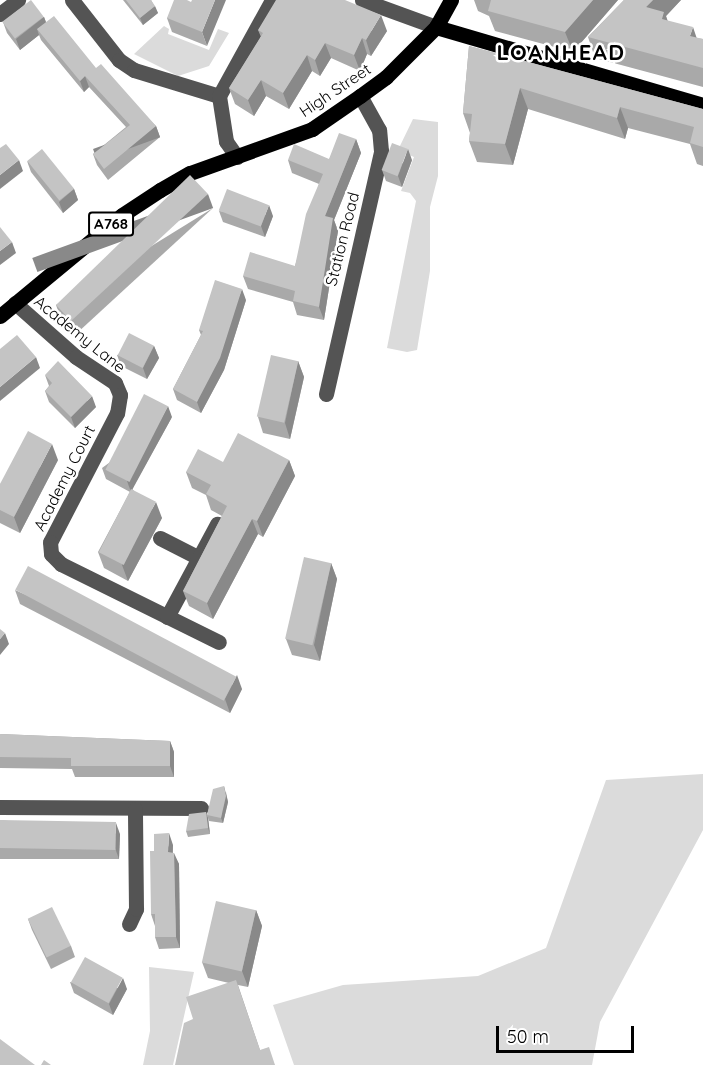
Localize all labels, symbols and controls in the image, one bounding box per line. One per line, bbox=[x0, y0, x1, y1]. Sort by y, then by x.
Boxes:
district label: LOANHEAD bbox=[496, 40, 626, 66]
street label: High Street bbox=[296, 59, 374, 121]
street label: Station Road bbox=[321, 190, 363, 288]
road number: A768 bbox=[87, 212, 135, 236]
street label: Academy Lane bbox=[31, 291, 129, 377]
street label: Academy Court bbox=[29, 422, 99, 534]
scale bar bbox=[499, 1014, 637, 1052]
text: 50 m bbox=[507, 1025, 549, 1048]

